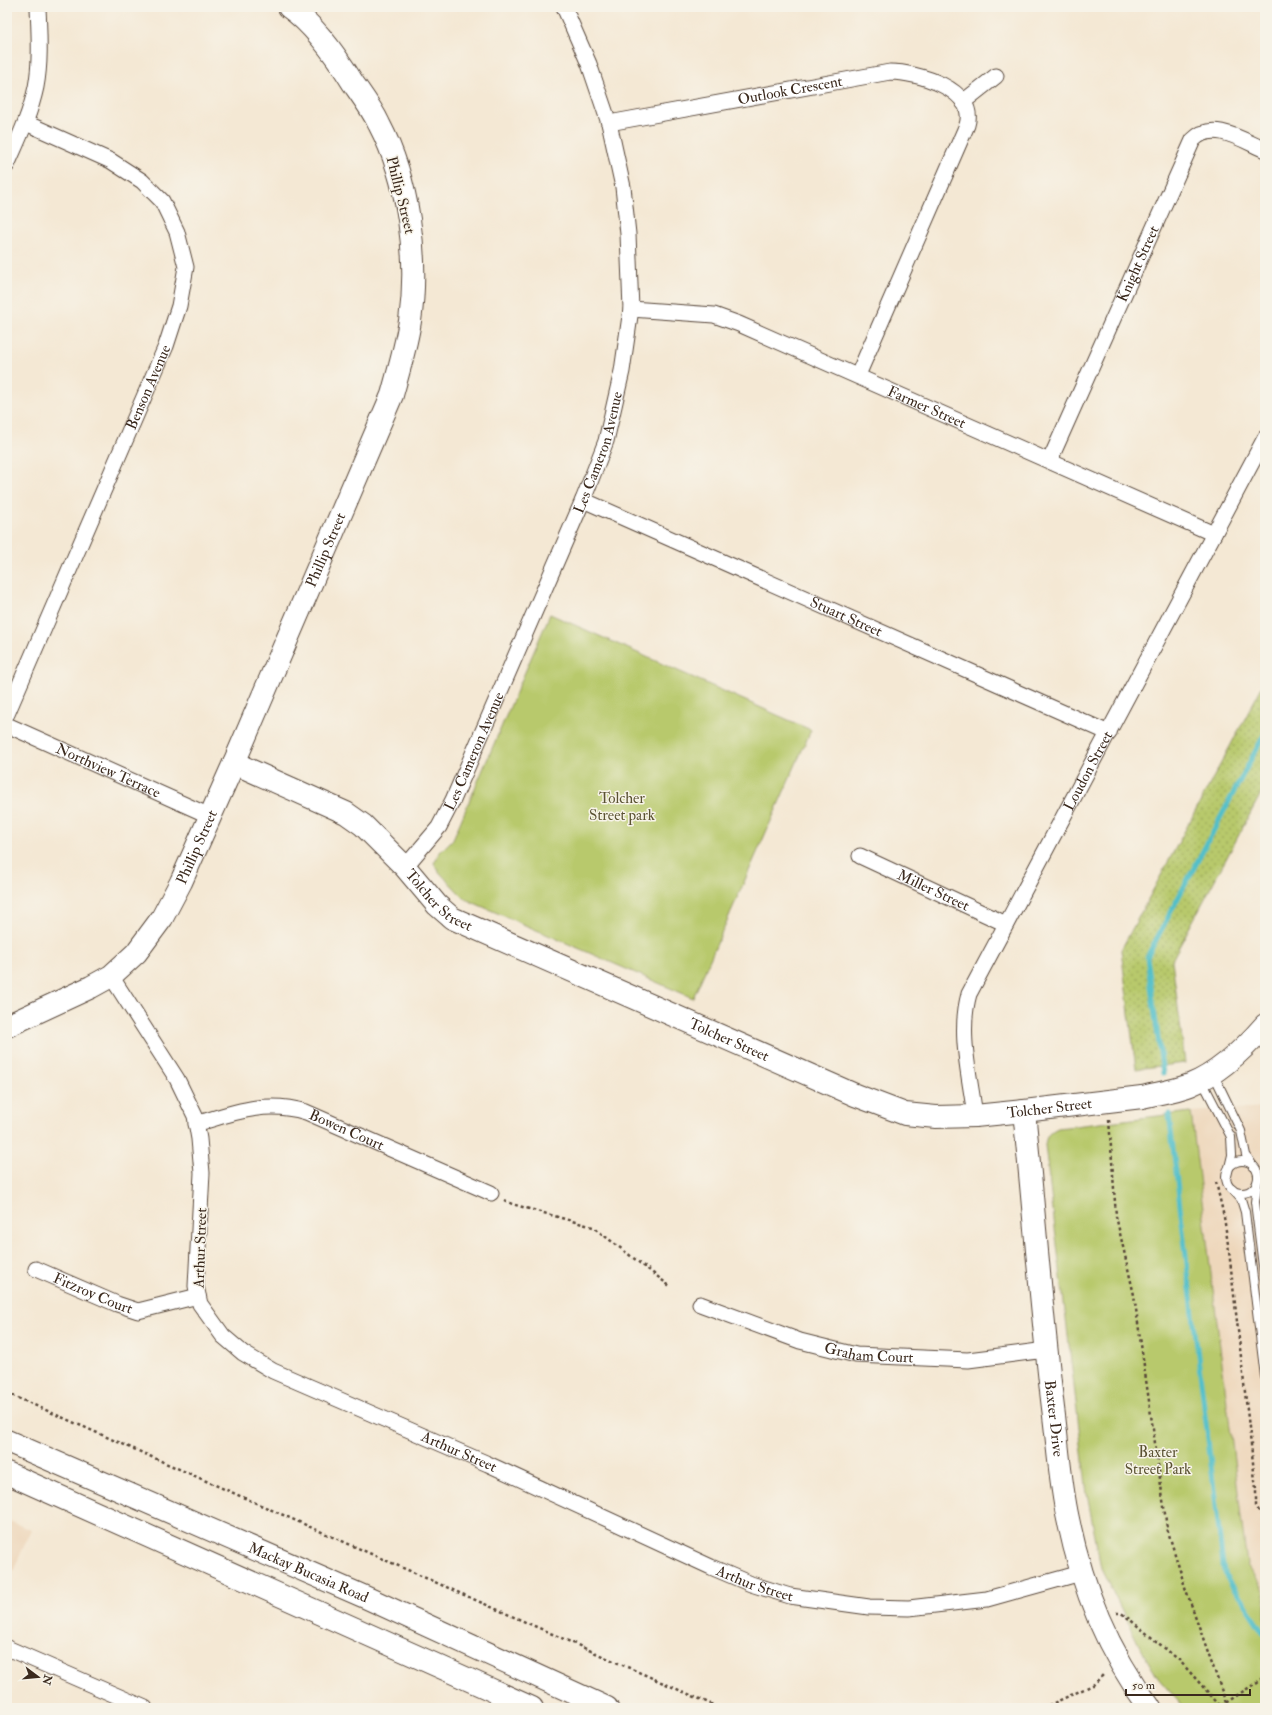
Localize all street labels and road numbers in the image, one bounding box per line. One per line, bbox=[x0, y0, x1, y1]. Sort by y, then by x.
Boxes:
street label: Outlook Crescent bbox=[736, 72, 844, 109]
street label: Phillip Street bbox=[381, 154, 419, 236]
street label: Knight Street bbox=[1113, 223, 1164, 305]
street label: Benson Avenue bbox=[122, 342, 175, 433]
street label: Farmer Street bbox=[884, 382, 969, 433]
street label: Les Cameron Avenue bbox=[569, 390, 627, 517]
street label: Phillip Street bbox=[302, 510, 350, 590]
street label: Stuart Street bbox=[807, 593, 885, 641]
street label: Les Cameron Avenue bbox=[440, 689, 509, 814]
street label: Loudon Street bbox=[1059, 728, 1117, 814]
street label: Northview Terrace bbox=[53, 739, 163, 803]
street label: Phillip Street bbox=[172, 807, 222, 887]
street label: Tolcher Street bbox=[401, 865, 475, 936]
street label: Miller Street bbox=[894, 866, 972, 916]
street label: Tolcher Street bbox=[686, 1014, 772, 1066]
street label: Tolcher Street bbox=[1006, 1094, 1093, 1123]
street label: Bowen Court bbox=[306, 1106, 387, 1155]
street label: Arthur Street bbox=[190, 1207, 211, 1290]
street label: Fitzroy Court bbox=[50, 1269, 135, 1319]
street label: Graham Court bbox=[822, 1338, 914, 1368]
street label: Baxter Drive bbox=[1040, 1379, 1068, 1458]
street label: Arthur Street bbox=[417, 1427, 500, 1477]
street label: Mackay Bucasia Road bbox=[245, 1538, 372, 1608]
street label: Arthur Street bbox=[712, 1561, 794, 1606]

